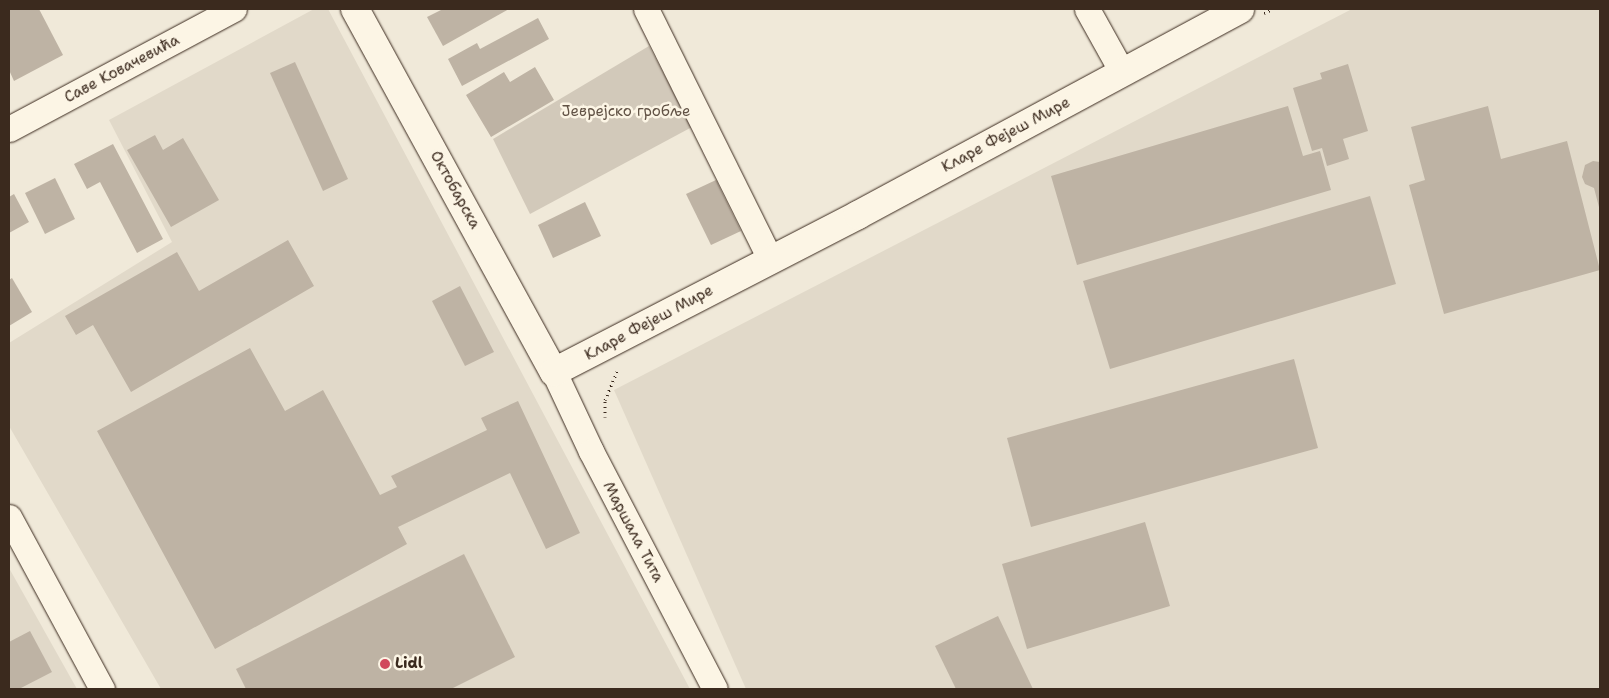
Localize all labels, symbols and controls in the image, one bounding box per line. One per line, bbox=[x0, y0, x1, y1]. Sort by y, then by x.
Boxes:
street label: Саве Ковачевића bbox=[61, 31, 183, 107]
street label: Кларе Фејеш Мире bbox=[939, 94, 1073, 176]
park label: Јеврејско гробље bbox=[562, 103, 690, 121]
street label: Октобарска bbox=[426, 148, 484, 232]
street label: Кларе Фејеш Мире bbox=[582, 282, 716, 364]
street label: Маршала Тита bbox=[599, 479, 667, 585]
place label: Lidl bbox=[395, 655, 423, 673]
marker: Lidl bbox=[379, 658, 391, 670]

